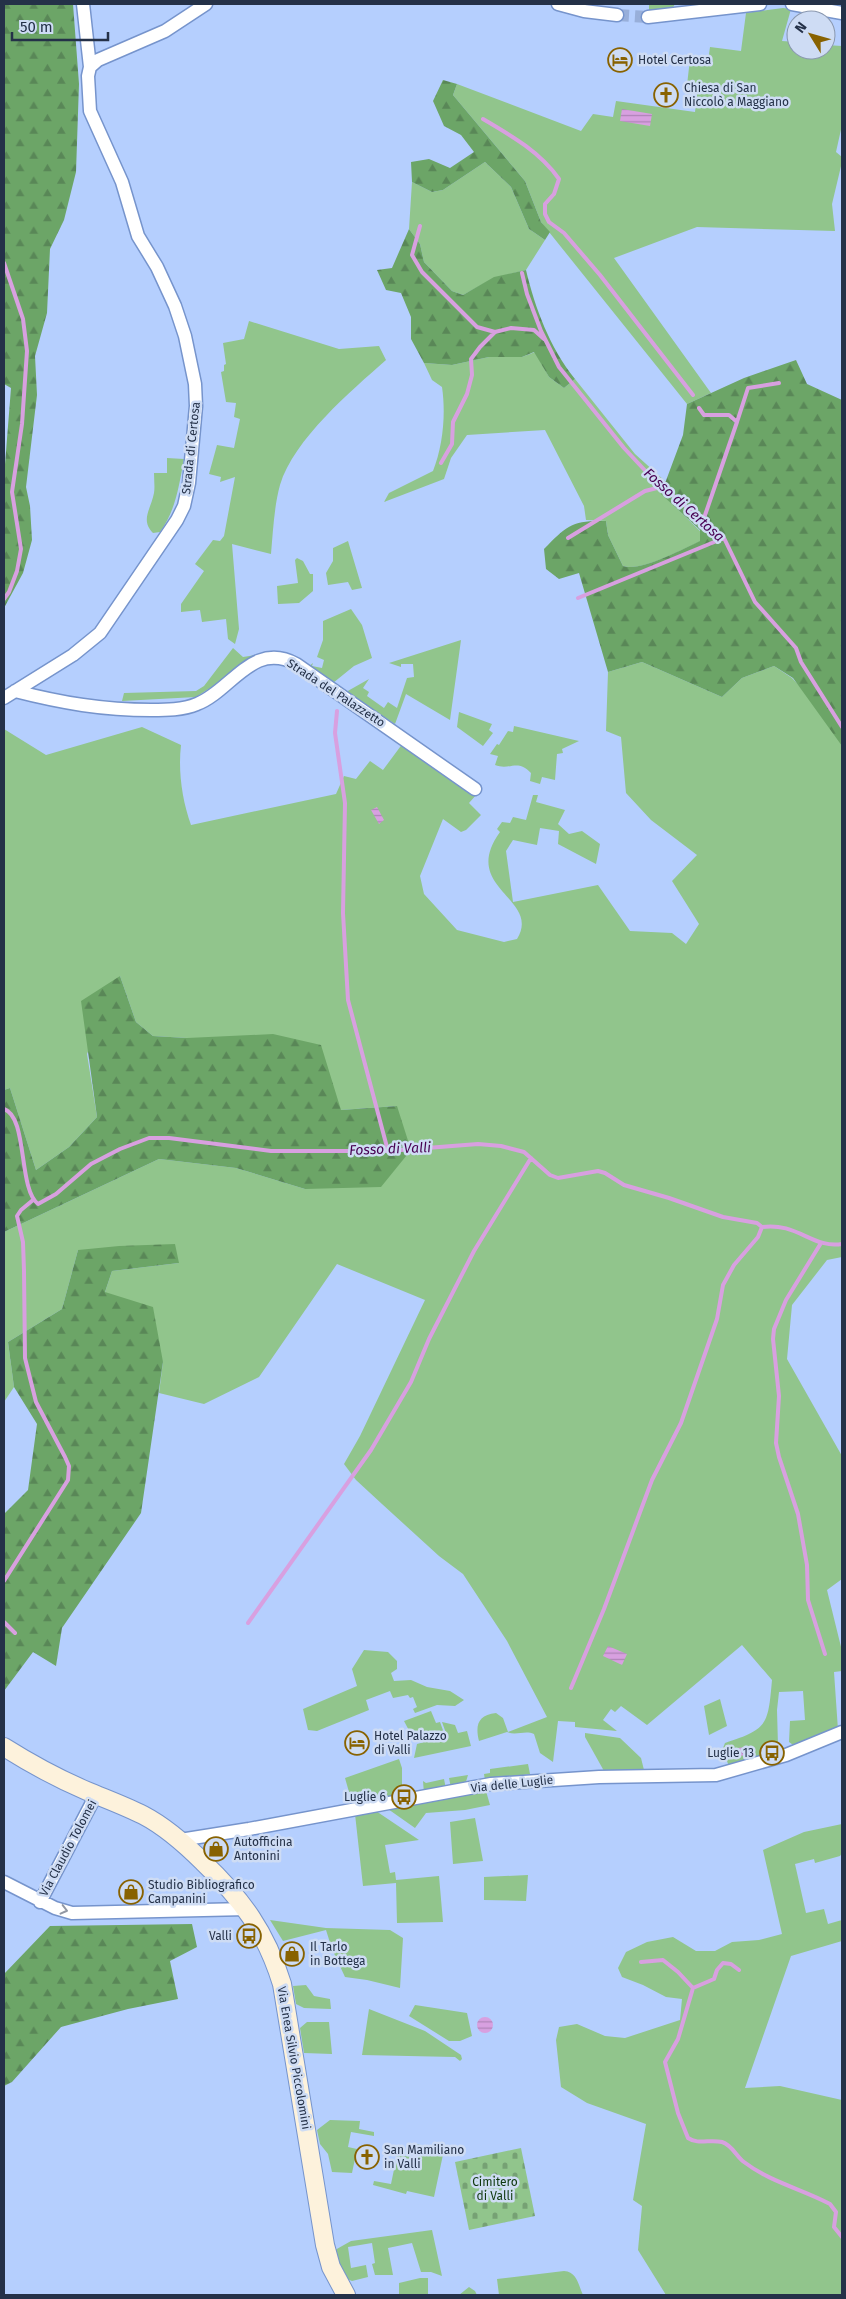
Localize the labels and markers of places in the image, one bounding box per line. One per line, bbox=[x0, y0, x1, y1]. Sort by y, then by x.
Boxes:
hotel icon: Hotel Certosa bbox=[607, 47, 633, 73]
place label: Hotel Certosa bbox=[638, 53, 711, 67]
place label: Chiesa di San Niccolò a Maggiano bbox=[684, 81, 789, 109]
church icon: Chiesa di San Niccolò a Maggiano bbox=[653, 82, 679, 108]
place label: Hotel Palazzo di Valli bbox=[374, 1729, 447, 1757]
hotel icon: Hotel Palazzo di Valli bbox=[344, 1730, 370, 1756]
bus stop icon: Luglie 13 bbox=[759, 1740, 785, 1766]
place label: Luglie 13 bbox=[707, 1746, 754, 1760]
bus stop icon: Luglie 6 bbox=[391, 1784, 417, 1810]
place label: Luglie 6 bbox=[344, 1790, 386, 1804]
place label: Autofficina Antonini bbox=[234, 1835, 293, 1863]
shop icon: Autofficina Antonini bbox=[203, 1836, 229, 1862]
place label: Studio Bibliografico Campanini bbox=[148, 1878, 255, 1906]
shop icon: Studio Bibliografico Campanini bbox=[118, 1879, 144, 1905]
bus stop icon: Valli bbox=[236, 1923, 262, 1949]
place label: Valli bbox=[209, 1929, 232, 1943]
place label: Il Tarlo in Bottega bbox=[310, 1940, 365, 1968]
shop icon: Il Tarlo in Bottega bbox=[279, 1941, 305, 1967]
place label: San Mamiliano in Valli bbox=[384, 2143, 464, 2171]
church icon: San Mamiliano in Valli bbox=[354, 2144, 380, 2170]

